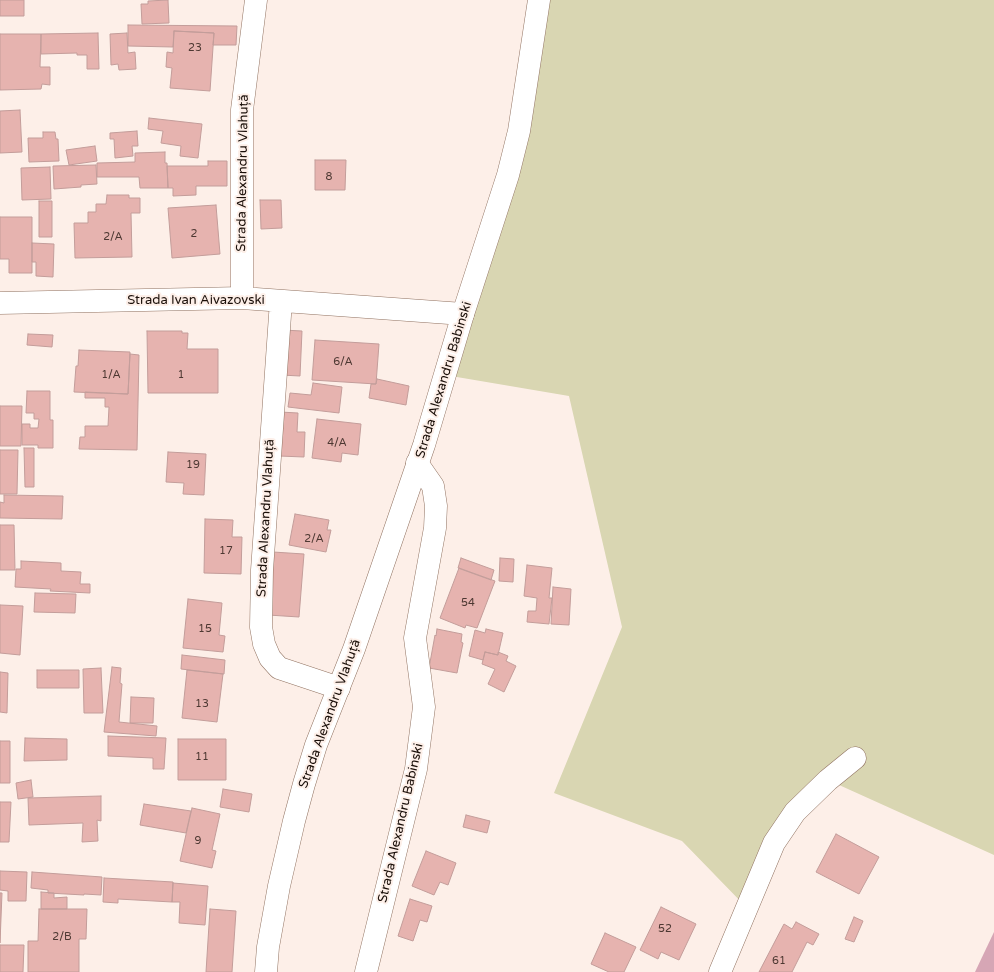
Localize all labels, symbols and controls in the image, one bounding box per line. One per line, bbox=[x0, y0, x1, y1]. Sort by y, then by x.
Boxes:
house number: 23 bbox=[188, 41, 202, 55]
street label: Strada Аlexandru Vlahuță bbox=[234, 94, 252, 252]
house number: 8 bbox=[326, 170, 332, 184]
house number: 2 bbox=[191, 227, 197, 241]
house number: 2/A bbox=[103, 230, 123, 244]
street label: Strada Ivan Aivazovski bbox=[127, 293, 265, 309]
street label: Strada Alexandru Babinski bbox=[413, 300, 475, 460]
house number: 6/A bbox=[333, 355, 353, 369]
house number: 1/A bbox=[101, 368, 121, 382]
house number: 1 bbox=[178, 368, 184, 382]
house number: 4/A bbox=[327, 436, 347, 450]
street label: Strada Alexandru Vlahuță bbox=[254, 439, 278, 597]
house number: 19 bbox=[186, 458, 200, 472]
house number: 2/A bbox=[304, 532, 324, 546]
house number: 17 bbox=[219, 544, 233, 558]
house number: 54 bbox=[461, 596, 475, 610]
house number: 15 bbox=[198, 622, 212, 636]
street label: Strada Аlexandru Vlahuță bbox=[296, 637, 364, 791]
house number: 13 bbox=[195, 697, 209, 711]
street label: Strada Alexandru Babinski bbox=[375, 742, 427, 904]
house number: 11 bbox=[195, 750, 209, 764]
house number: 9 bbox=[195, 834, 201, 848]
house number: 52 bbox=[658, 922, 672, 936]
house number: 2/B bbox=[52, 930, 72, 944]
house number: 61 bbox=[772, 954, 786, 968]

